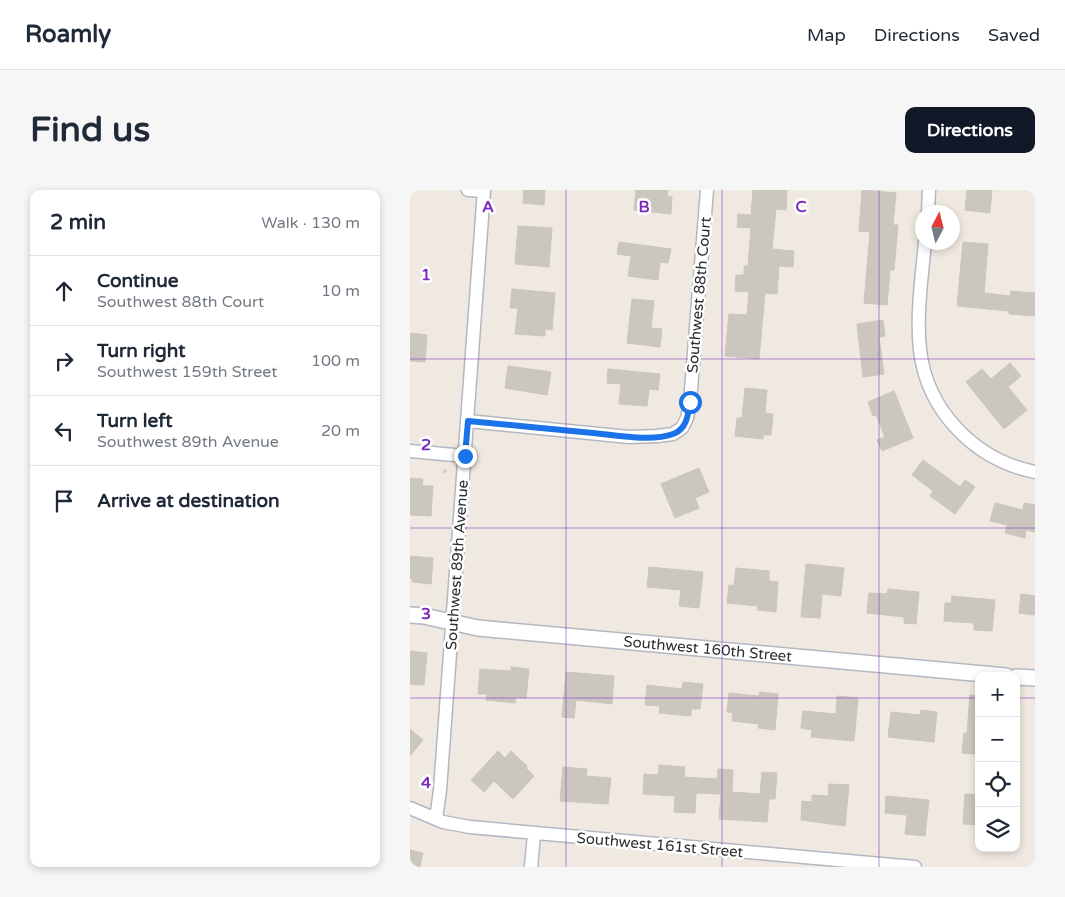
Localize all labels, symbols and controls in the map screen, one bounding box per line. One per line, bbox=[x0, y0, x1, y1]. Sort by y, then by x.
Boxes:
text: Roamly bbox=[25, 20, 111, 49]
text: Map bbox=[807, 24, 846, 46]
text: Directions bbox=[874, 24, 960, 46]
text: Saved bbox=[988, 24, 1040, 46]
button: Directions bbox=[905, 107, 1035, 153]
text: Find us bbox=[30, 109, 150, 151]
text: A bbox=[482, 197, 494, 217]
text: B bbox=[638, 197, 650, 217]
text: C bbox=[795, 197, 807, 217]
north arrow bbox=[915, 205, 960, 250]
text: 2 min bbox=[50, 210, 106, 235]
text: Walk · 130 m bbox=[261, 213, 360, 233]
street label: Southwest 88th Court bbox=[683, 216, 715, 374]
text: 1 bbox=[421, 265, 431, 285]
text: Continue bbox=[97, 270, 179, 292]
icon: ahead bbox=[50, 277, 78, 305]
text: 10 m bbox=[321, 281, 360, 301]
text: Southwest 88th Court bbox=[97, 292, 264, 312]
text: Turn right bbox=[97, 340, 185, 362]
icon: right bbox=[50, 347, 78, 375]
text: 100 m bbox=[311, 351, 360, 371]
text: Southwest 159th Street bbox=[97, 362, 277, 382]
route start bbox=[679, 391, 702, 414]
text: Turn left bbox=[97, 410, 173, 432]
icon: left bbox=[50, 417, 78, 445]
text: 20 m bbox=[321, 421, 360, 441]
text: Southwest 89th Avenue bbox=[97, 432, 279, 452]
text: 2 bbox=[421, 435, 431, 455]
route end bbox=[454, 445, 477, 468]
street label: Southwest 89th Avenue bbox=[442, 479, 472, 651]
icon: arrive bbox=[50, 487, 78, 515]
text: Arrive at destination bbox=[97, 490, 280, 512]
text: 3 bbox=[421, 604, 431, 624]
street label: Southwest 160th Street bbox=[623, 632, 793, 666]
map controls bbox=[975, 672, 1020, 852]
button: + bbox=[975, 672, 1020, 717]
button: − bbox=[975, 717, 1020, 762]
button: locate bbox=[975, 762, 1020, 807]
text: 4 bbox=[421, 773, 431, 793]
button: layers bbox=[975, 807, 1020, 852]
street label: Southwest 161st Street bbox=[576, 829, 744, 861]

